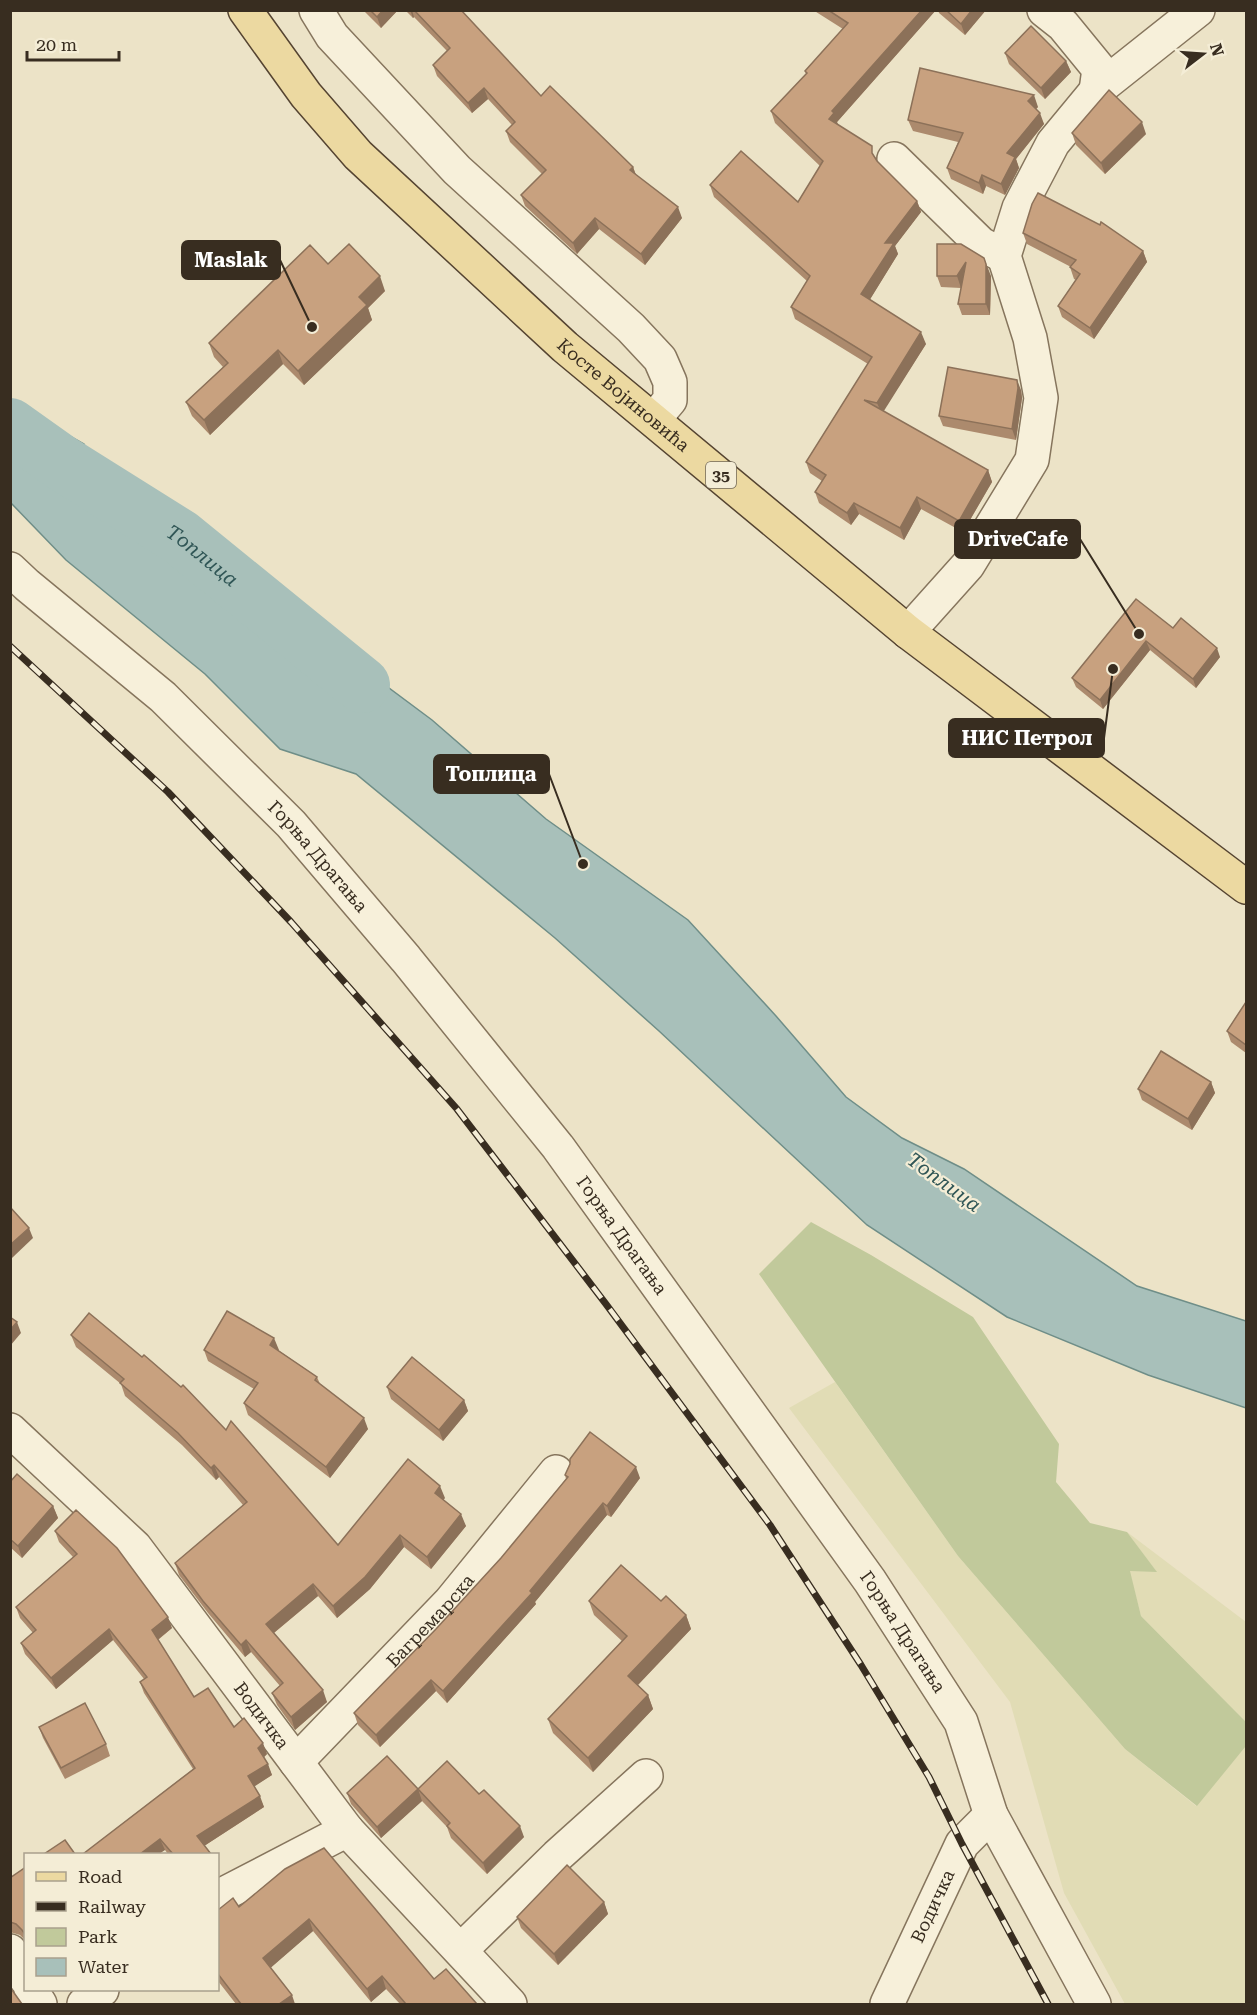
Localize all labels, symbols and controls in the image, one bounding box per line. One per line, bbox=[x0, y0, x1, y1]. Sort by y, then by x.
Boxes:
scale bar bbox=[27, 24, 118, 62]
north arrow bbox=[1173, 24, 1233, 84]
text: 20 m bbox=[36, 34, 77, 55]
text: N bbox=[1206, 41, 1228, 58]
callout: Maslak bbox=[182, 241, 280, 279]
text: Maslak bbox=[194, 248, 268, 272]
street label: Косте Војиновића bbox=[553, 334, 694, 456]
road number: 35 bbox=[706, 462, 736, 488]
water label: Топлица bbox=[162, 520, 243, 591]
callout: DriveCafe bbox=[955, 520, 1080, 558]
text: DriveCafe bbox=[968, 527, 1069, 551]
callout: НИС Петрол bbox=[949, 719, 1104, 757]
text: НИС Петрол bbox=[962, 726, 1092, 750]
callout: Топлица bbox=[434, 755, 549, 793]
text: Топлица bbox=[446, 762, 537, 786]
street label: Горња Драгања bbox=[264, 796, 373, 916]
water label: Топлица bbox=[902, 1147, 986, 1217]
street label: Горња Драгања bbox=[572, 1172, 672, 1299]
street label: Горња Драгања bbox=[856, 1567, 950, 1697]
street label: Багремарска bbox=[382, 1570, 478, 1671]
street label: Водичка bbox=[230, 1678, 294, 1753]
legend bbox=[24, 1853, 219, 1991]
text: Road bbox=[78, 1866, 123, 1887]
street label: Водичка bbox=[906, 1866, 959, 1946]
text: Railway bbox=[78, 1896, 146, 1917]
text: Park bbox=[78, 1926, 118, 1947]
text: Water bbox=[78, 1956, 129, 1977]

